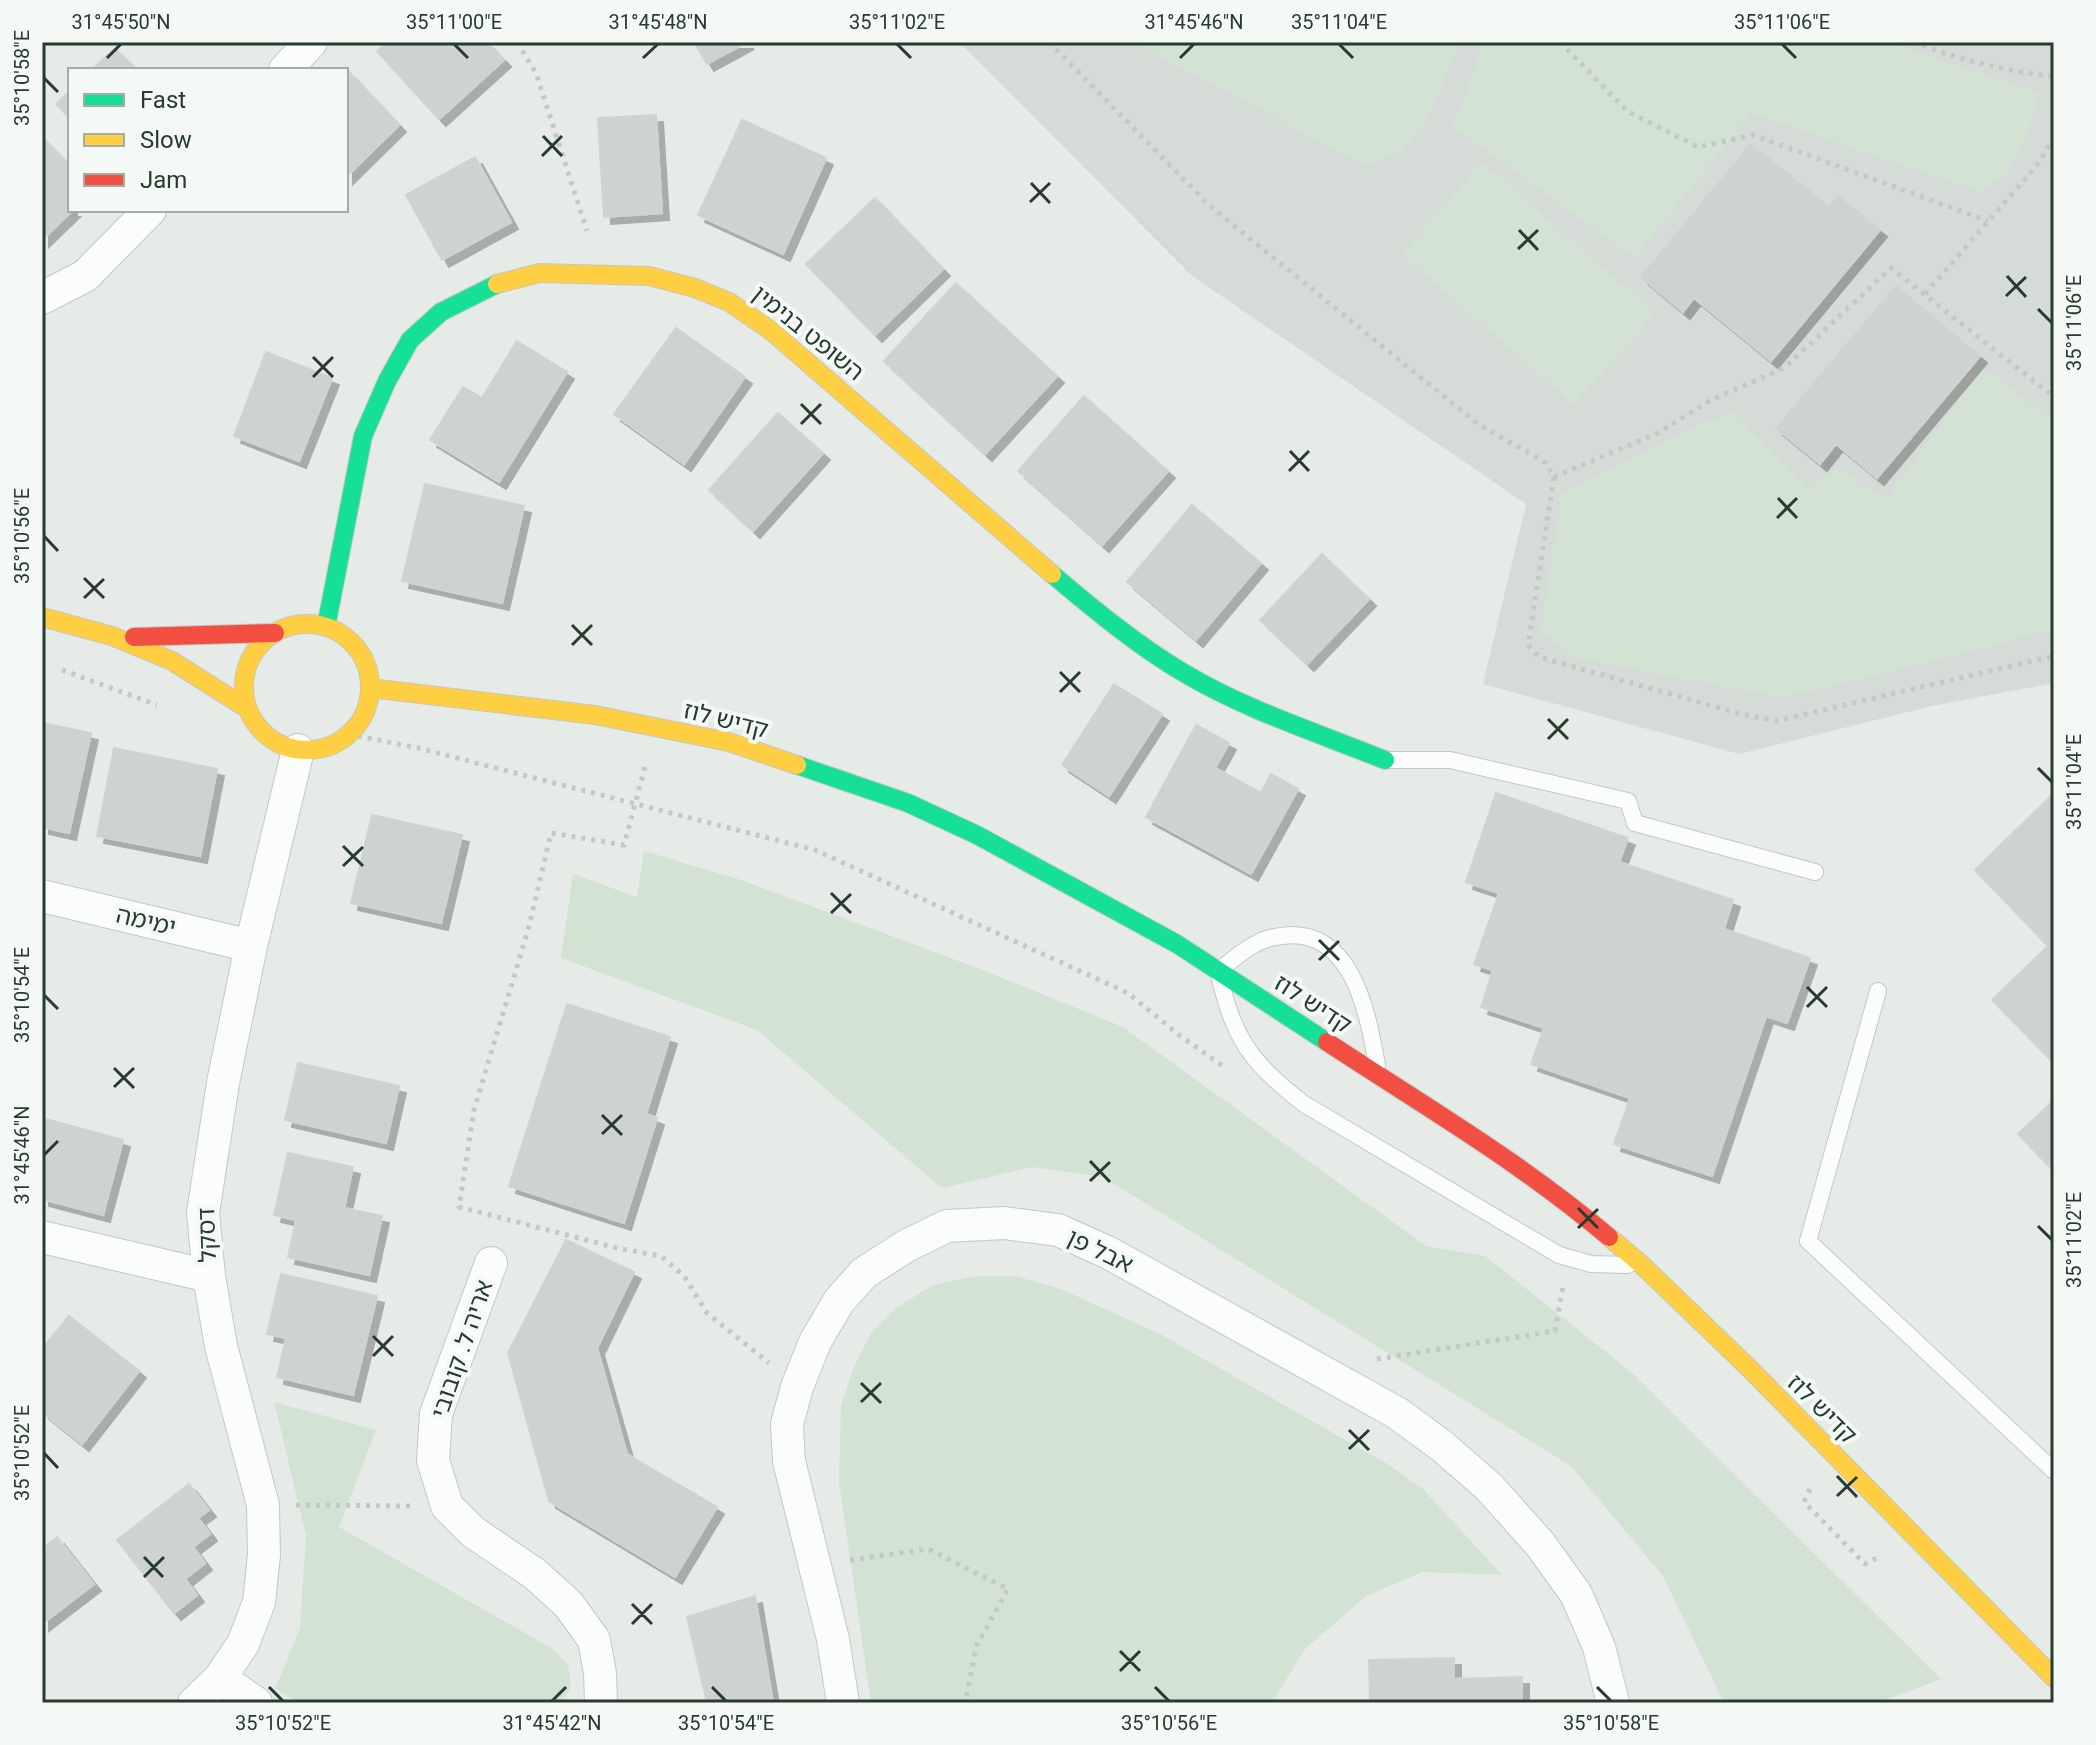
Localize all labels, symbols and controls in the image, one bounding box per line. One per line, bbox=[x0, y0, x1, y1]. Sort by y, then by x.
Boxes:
text: 31°45'50"N bbox=[71, 10, 171, 34]
text: 35°11'00"E bbox=[406, 10, 502, 34]
text: 31°45'48"N bbox=[608, 10, 708, 34]
text: 35°11'02"E bbox=[849, 10, 945, 34]
text: 31°45'46"N bbox=[1144, 10, 1244, 34]
text: 35°11'04"E bbox=[1291, 10, 1387, 34]
text: 35°11'06"E bbox=[1734, 10, 1830, 34]
text: 35°10'58"E bbox=[10, 30, 34, 126]
legend bbox=[68, 68, 348, 212]
text: Fast bbox=[140, 86, 186, 114]
text: Slow bbox=[140, 126, 192, 154]
text: Jam bbox=[140, 166, 187, 194]
text: 35°11'06"E bbox=[2062, 275, 2086, 371]
street label: השופט בנימין bbox=[747, 280, 869, 386]
text: 35°10'56"E bbox=[10, 488, 34, 584]
street label: קדיש לוז bbox=[681, 696, 771, 744]
text: 35°11'04"E bbox=[2062, 734, 2086, 830]
street label: ימימה bbox=[113, 901, 179, 941]
text: 35°10'54"E bbox=[10, 947, 34, 1043]
street label: קדיש לוז bbox=[1269, 969, 1357, 1039]
text: 31°45'46"N bbox=[10, 1105, 34, 1205]
text: 35°11'02"E bbox=[2062, 1192, 2086, 1288]
street label: דסקל bbox=[192, 1207, 222, 1263]
street label: אבל פן bbox=[1063, 1223, 1137, 1279]
street label: אריה ל. קובובי bbox=[425, 1276, 499, 1422]
street label: קדיש לוז bbox=[1782, 1369, 1862, 1449]
text: 35°10'52"E bbox=[10, 1405, 34, 1501]
text: 35°10'52"E bbox=[235, 1711, 331, 1735]
text: 31°45'42"N bbox=[502, 1711, 602, 1735]
text: 35°10'54"E bbox=[678, 1711, 774, 1735]
text: 35°10'56"E bbox=[1121, 1711, 1217, 1735]
text: 35°10'58"E bbox=[1563, 1711, 1659, 1735]

